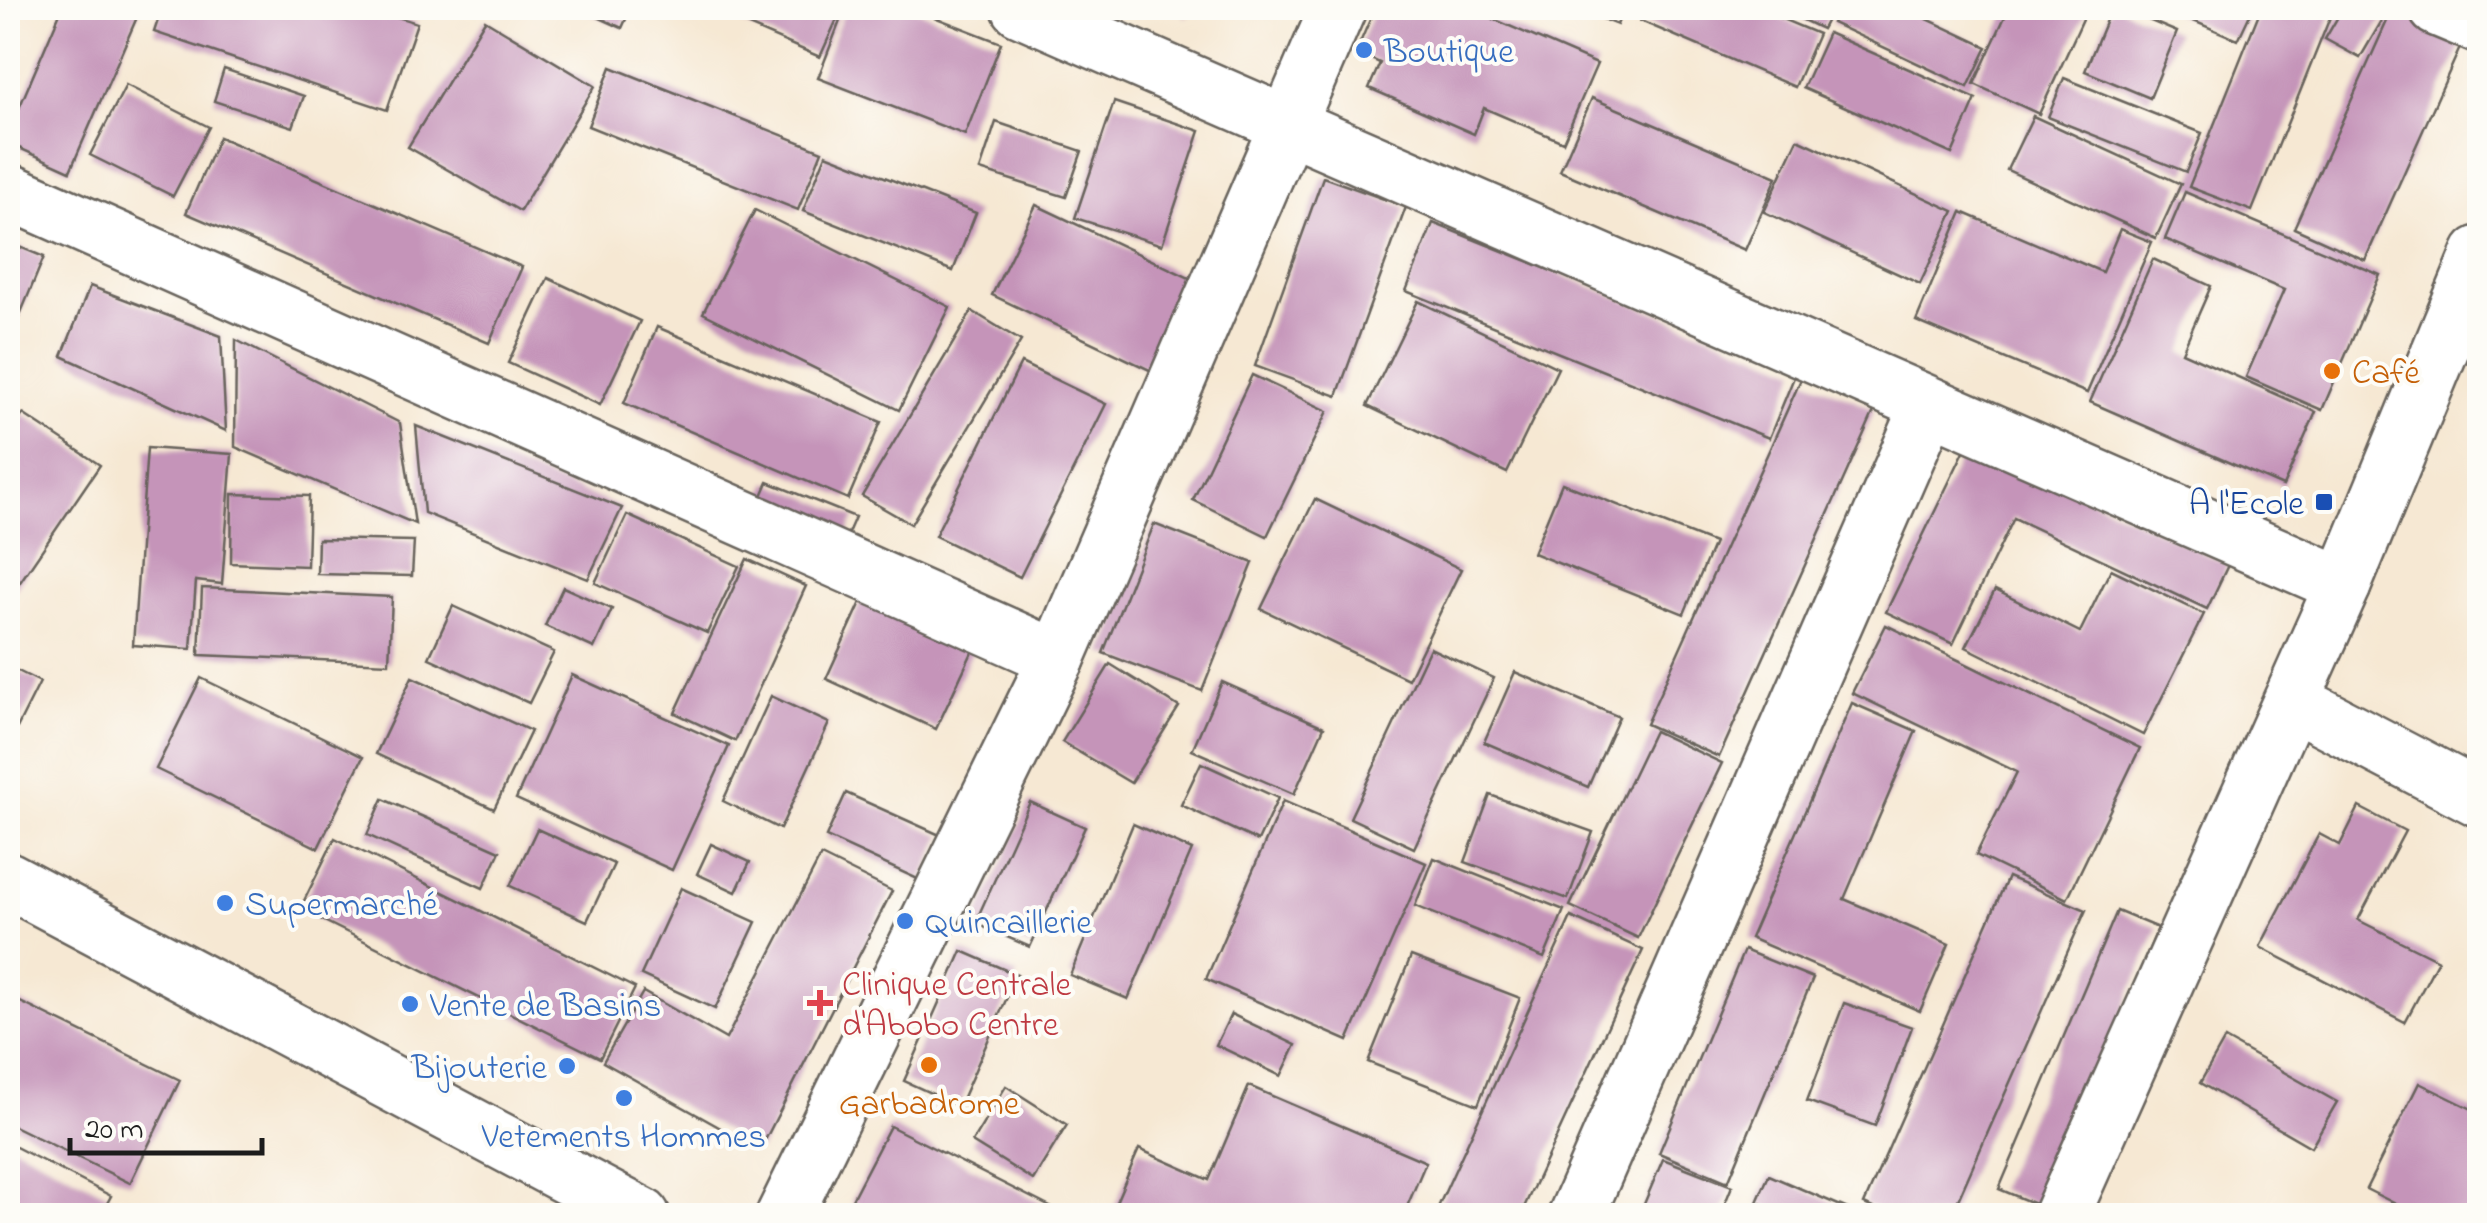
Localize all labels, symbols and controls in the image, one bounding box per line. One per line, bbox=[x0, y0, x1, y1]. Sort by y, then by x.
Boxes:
place label: Boutique bbox=[1383, 28, 1514, 79]
marker: Boutique bbox=[1353, 39, 1375, 61]
place label: Café bbox=[2352, 349, 2420, 400]
marker: Café bbox=[2321, 360, 2343, 382]
place label: A l'Ecole bbox=[2189, 480, 2304, 531]
marker: A l'Ecole bbox=[2313, 491, 2335, 513]
place label: Supermarché bbox=[245, 881, 438, 932]
marker: Supermarché bbox=[214, 892, 236, 914]
place label: Quincaillerie bbox=[925, 899, 1092, 950]
marker: Quincaillerie bbox=[894, 910, 916, 932]
place label: Clinique Centrale d'Abobo Centre bbox=[842, 961, 1071, 1052]
place label: Vente de Basins bbox=[429, 982, 661, 1033]
marker: Clinique Centrale d'Abobo Centre bbox=[807, 990, 833, 1016]
marker: Vente de Basins bbox=[399, 993, 421, 1015]
place label: Bijouterie bbox=[411, 1044, 547, 1095]
marker: Garbadrome bbox=[918, 1054, 940, 1076]
marker: Bijouterie bbox=[556, 1055, 578, 1077]
place label: Garbadrome bbox=[839, 1080, 1020, 1131]
marker: Vetements Hommes bbox=[613, 1087, 635, 1109]
scale bar bbox=[70, 1093, 262, 1155]
text: 20 m bbox=[85, 1109, 144, 1153]
place label: Vetements Hommes bbox=[481, 1113, 766, 1164]

